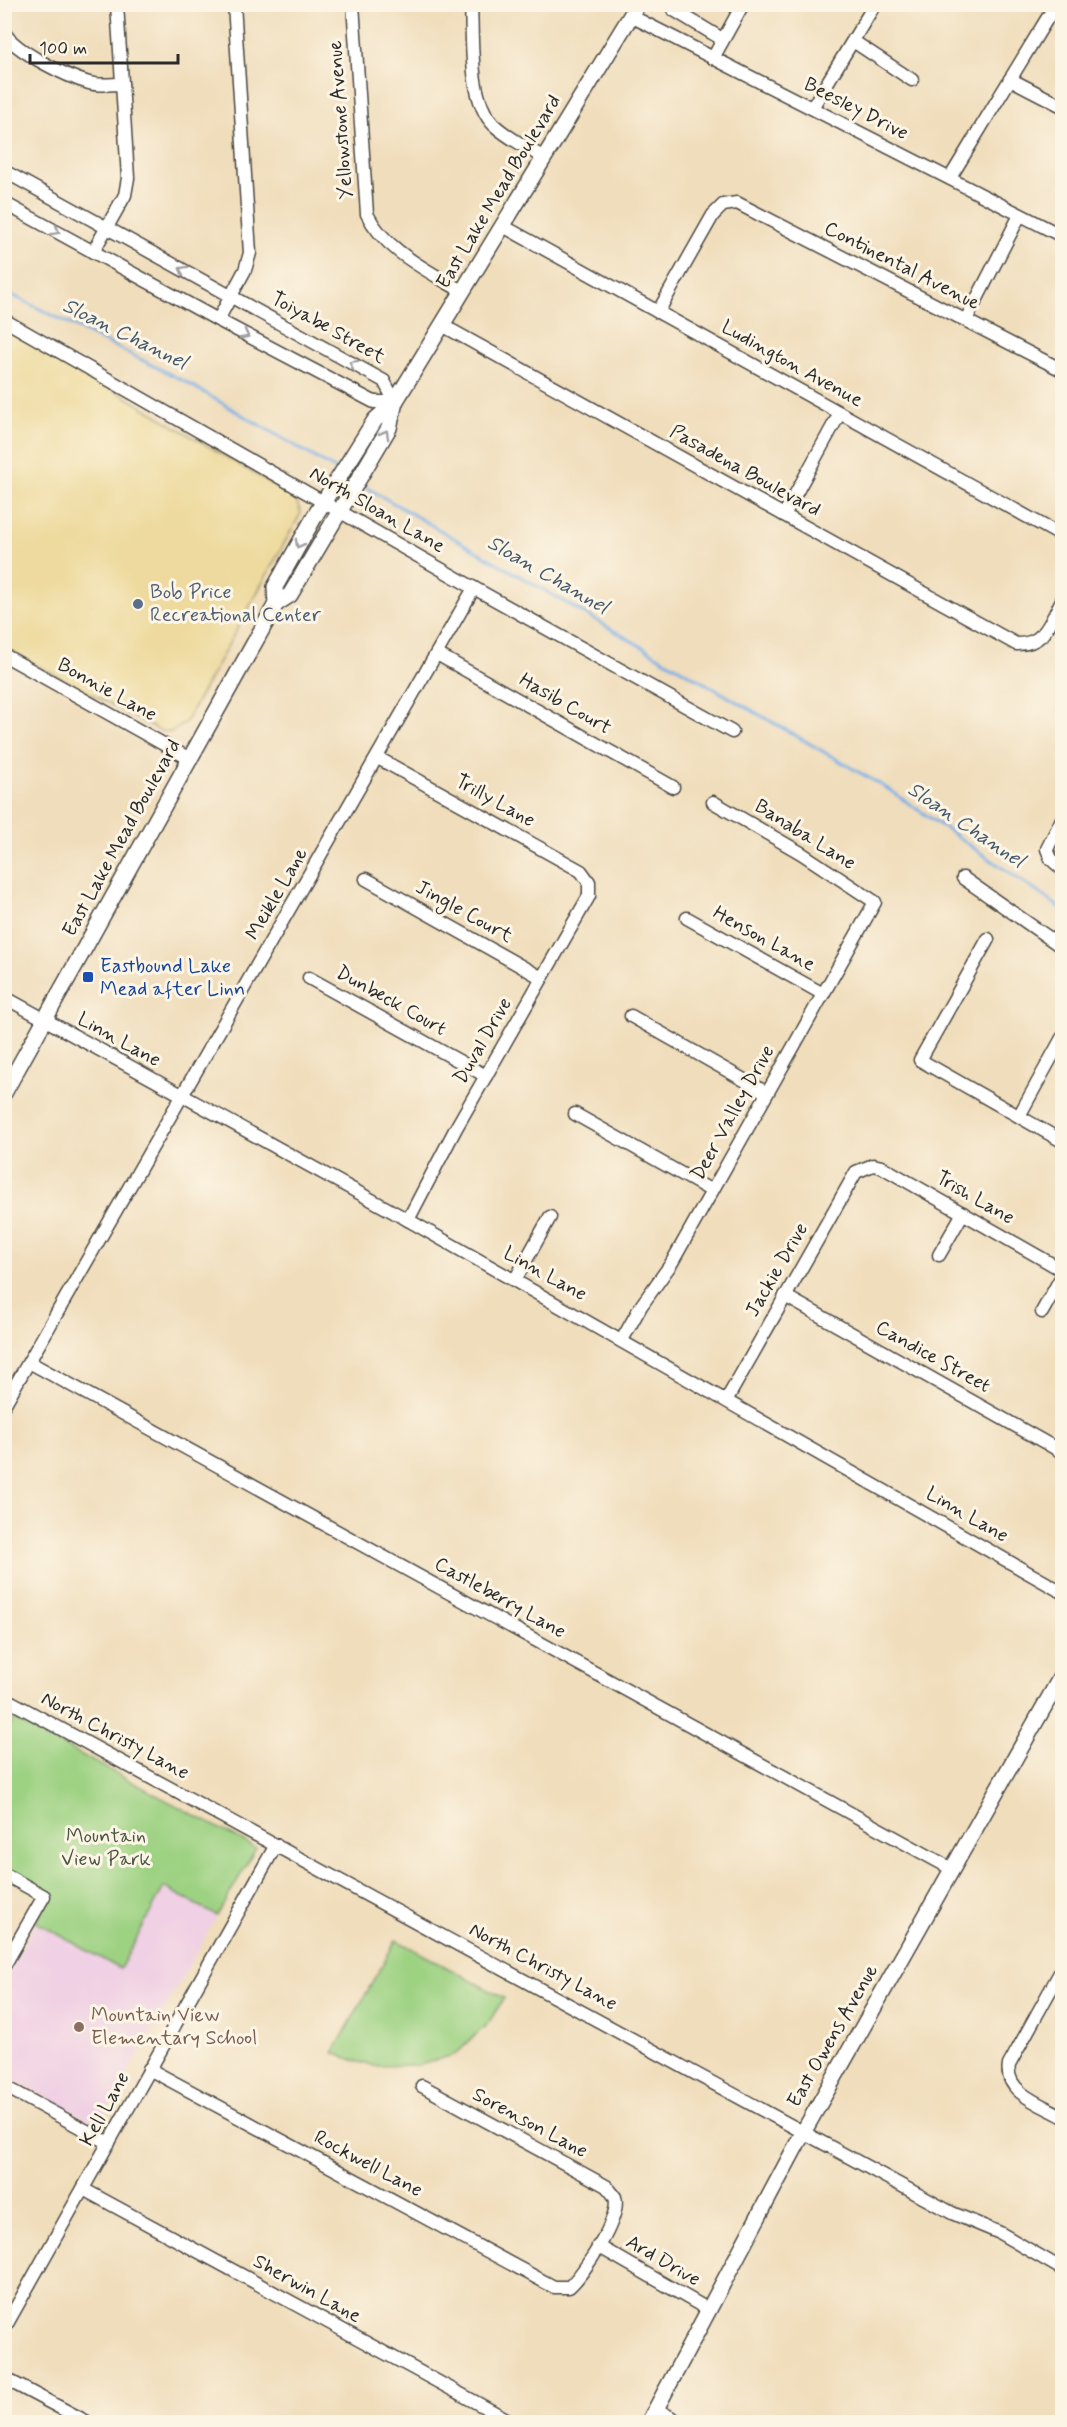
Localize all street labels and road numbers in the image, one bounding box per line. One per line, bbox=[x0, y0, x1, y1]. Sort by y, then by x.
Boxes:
street label: Yellowstone Avenue bbox=[322, 40, 360, 200]
street label: Beesley Drive bbox=[799, 71, 913, 147]
street label: East Lake Mead Boulevard bbox=[430, 90, 568, 294]
street label: Continental Avenue bbox=[819, 215, 985, 317]
street label: Toiyabe Street bbox=[266, 285, 390, 371]
street label: Ludington Avenue bbox=[716, 314, 868, 414]
street label: Pasadena Boulevard bbox=[665, 418, 825, 524]
street label: North Sloan Lane bbox=[304, 460, 450, 560]
street label: Bonnie Lane bbox=[52, 652, 162, 728]
street label: Hasib Court bbox=[514, 667, 616, 741]
street label: East Lake Mead Boulevard bbox=[56, 734, 188, 942]
street label: Trilly Lane bbox=[450, 768, 540, 834]
street label: Banaba Lane bbox=[749, 793, 861, 877]
street label: Meikle Lane bbox=[240, 843, 314, 945]
street label: Jingle Court bbox=[410, 874, 518, 951]
street label: Henson Lane bbox=[708, 900, 820, 978]
street label: Dunbeck Court bbox=[331, 959, 451, 1043]
street label: Duval Drive bbox=[447, 993, 519, 1089]
street label: Linn Lane bbox=[72, 1006, 166, 1074]
street label: Deer Valley Drive bbox=[685, 1041, 781, 1185]
street label: Trish Lane bbox=[931, 1165, 1019, 1231]
street label: Jackie Drive bbox=[739, 1218, 815, 1322]
street label: Linn Lane bbox=[498, 1240, 592, 1308]
street label: Candice Street bbox=[871, 1314, 995, 1400]
street label: Linn Lane bbox=[921, 1480, 1013, 1550]
street label: Castleberry Lane bbox=[429, 1551, 571, 1645]
street label: North Christy Lane bbox=[36, 1686, 194, 1786]
street label: North Christy Lane bbox=[464, 1917, 622, 2017]
street label: East Owens Avenue bbox=[781, 1960, 885, 2112]
street label: Kell Lane bbox=[74, 2067, 136, 2151]
street label: Sorenson Lane bbox=[468, 2081, 592, 2165]
street label: Rockwell Lane bbox=[309, 2124, 427, 2204]
street label: Ard Drive bbox=[621, 2229, 705, 2293]
street label: Sherwin Lane bbox=[248, 2248, 366, 2330]

